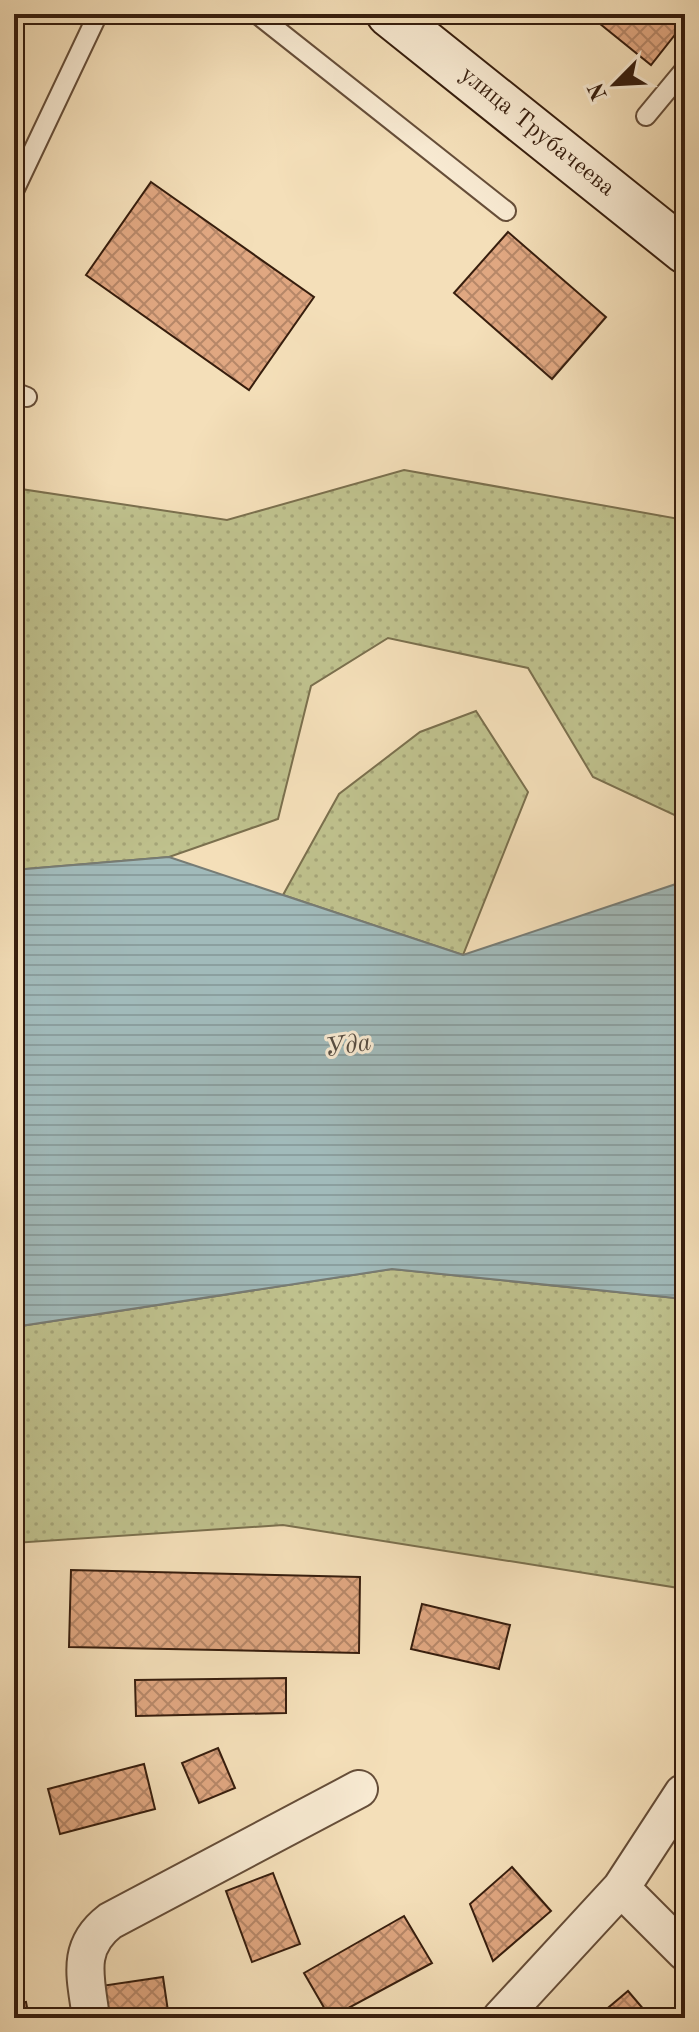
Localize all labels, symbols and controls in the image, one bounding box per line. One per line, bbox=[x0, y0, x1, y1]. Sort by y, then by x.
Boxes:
north arrow bbox=[575, 44, 655, 124]
street label: улица Трубачеева bbox=[455, 63, 619, 202]
text: N bbox=[585, 79, 612, 103]
water label: Уда bbox=[323, 1029, 373, 1063]

